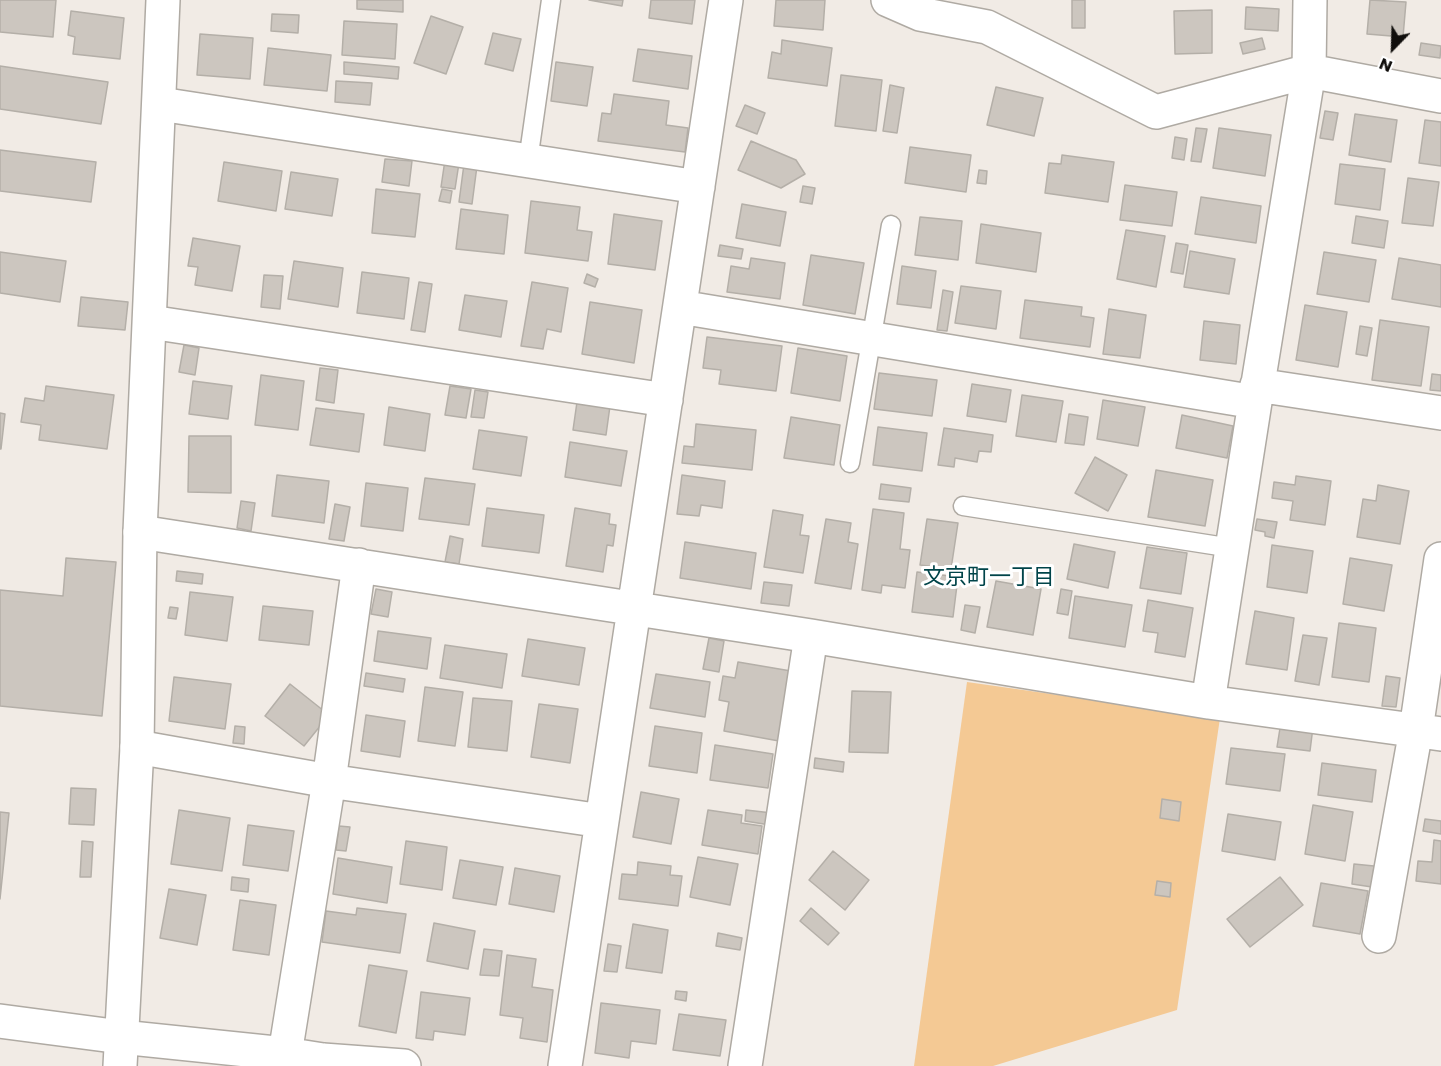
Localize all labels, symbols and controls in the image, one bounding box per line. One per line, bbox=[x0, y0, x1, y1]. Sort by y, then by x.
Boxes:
north arrow bbox=[1363, 18, 1423, 78]
text: N bbox=[1376, 52, 1396, 78]
district label: 文京町一丁目 bbox=[923, 565, 1055, 591]

